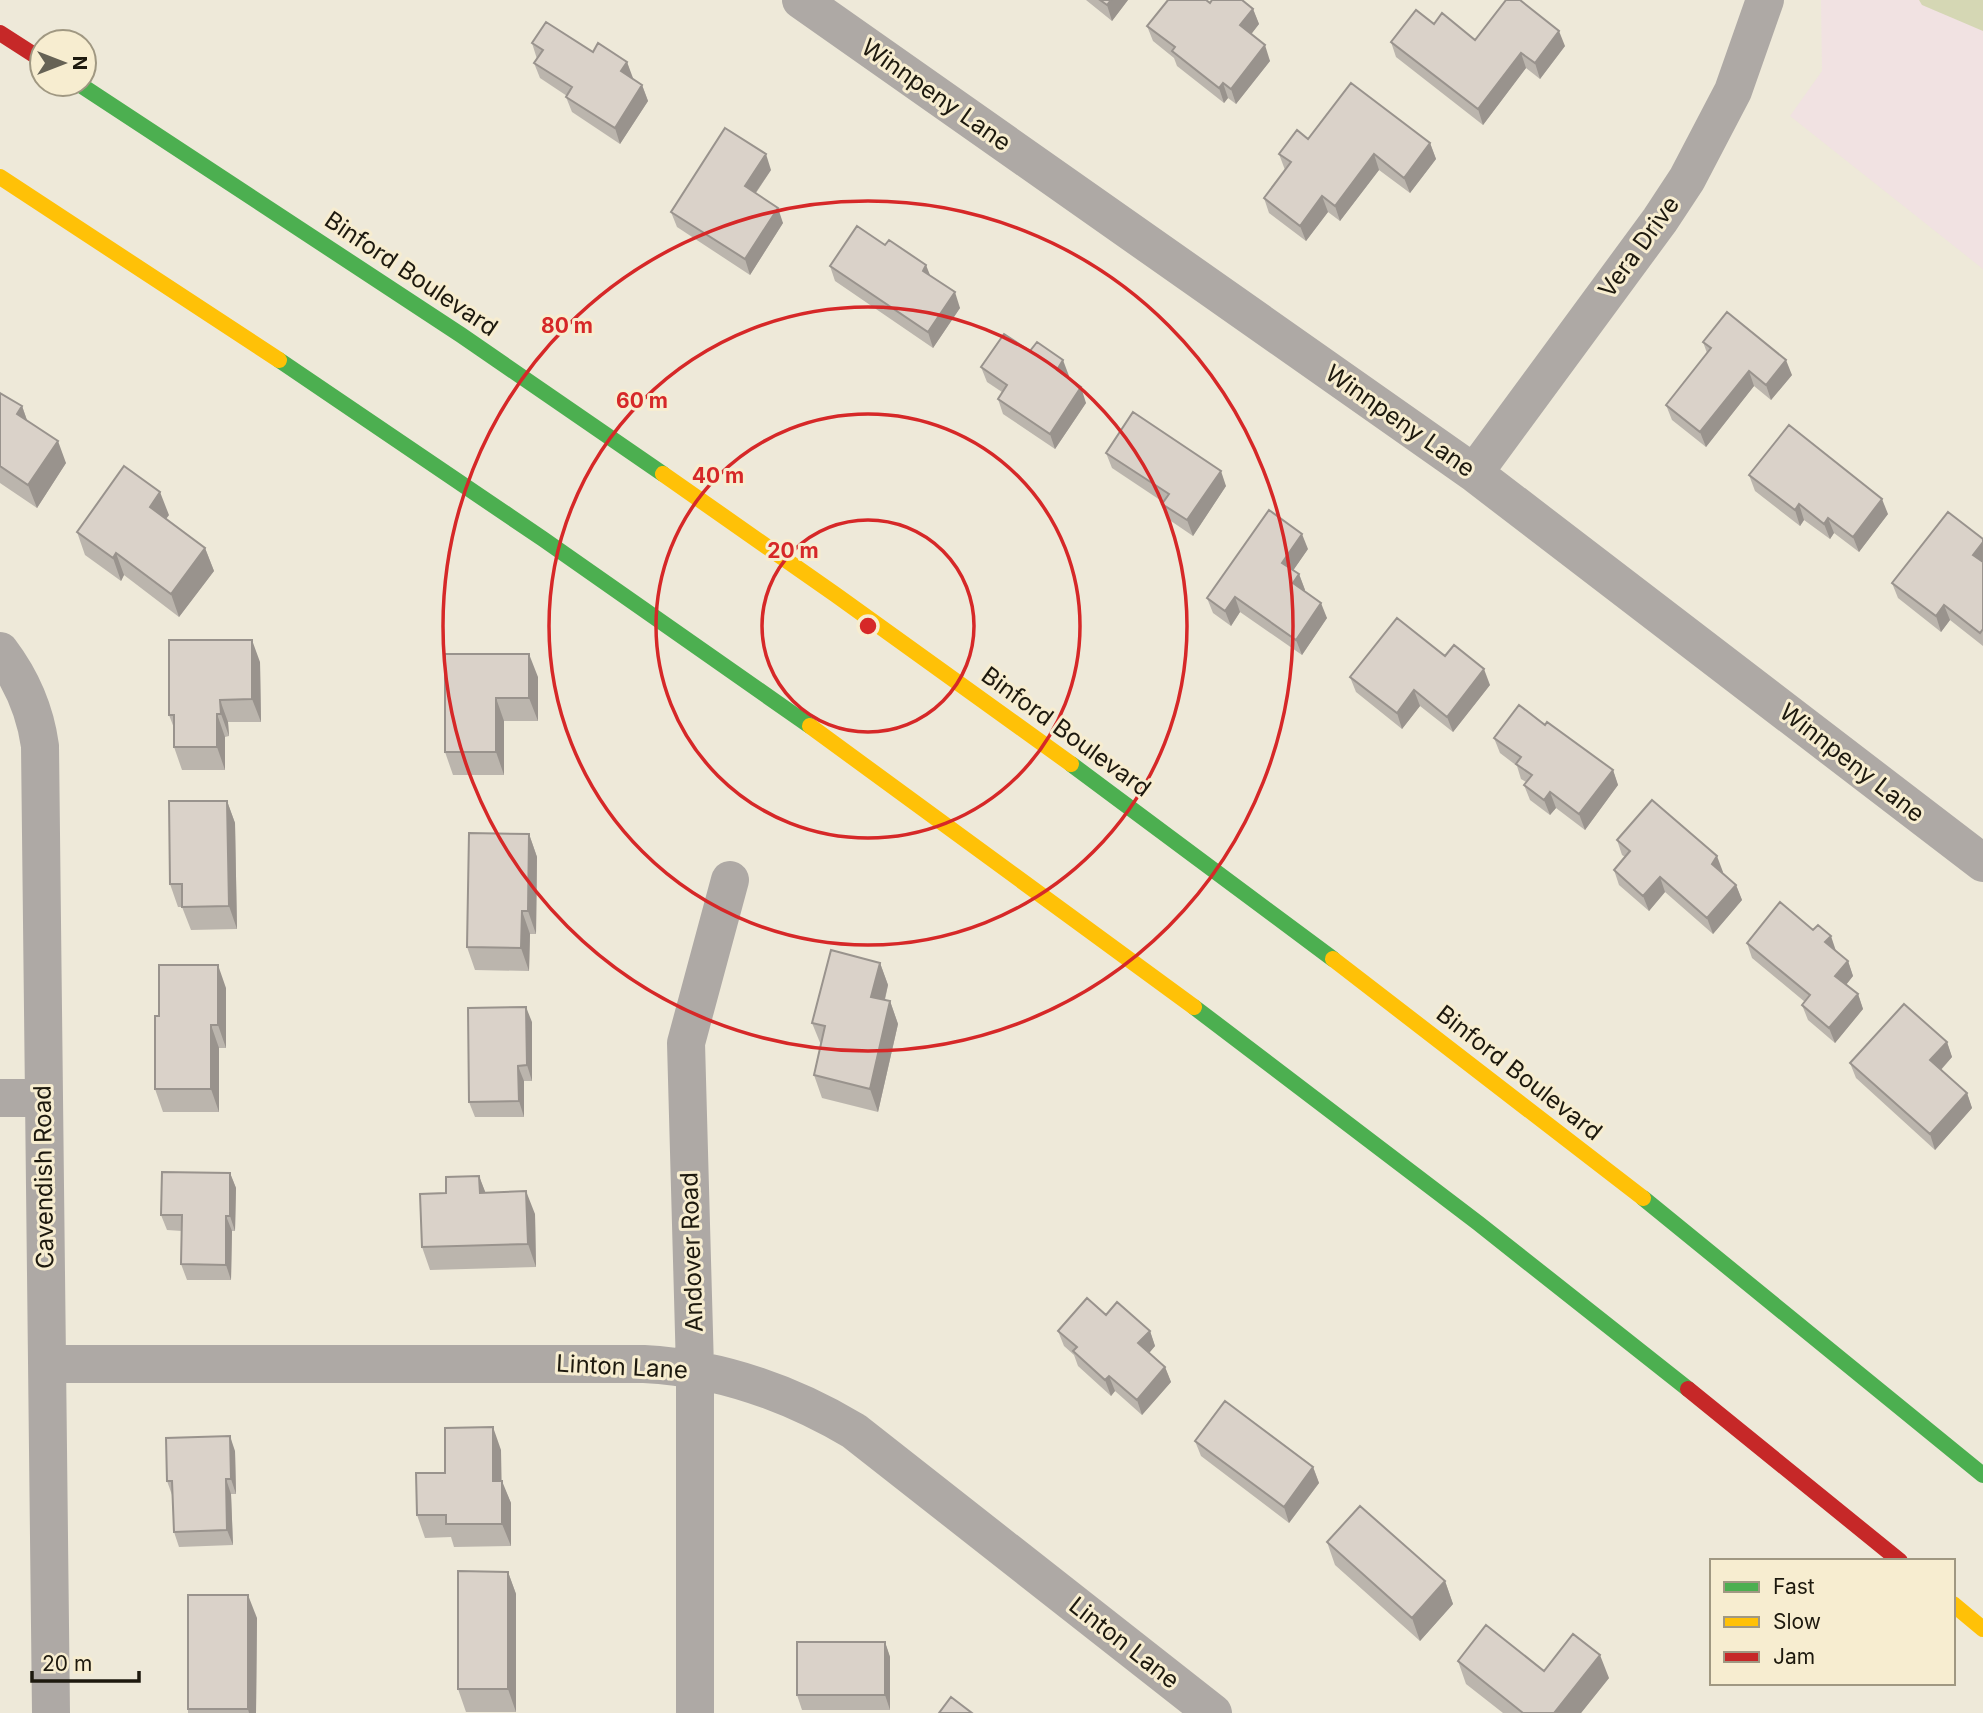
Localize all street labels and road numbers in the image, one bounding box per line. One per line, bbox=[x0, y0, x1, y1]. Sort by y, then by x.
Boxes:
street label: Winnpeny Lane bbox=[856, 32, 1017, 157]
street label: Vera Drive bbox=[1592, 190, 1685, 303]
street label: Binford Boulevard bbox=[319, 205, 503, 342]
street label: Winnpeny Lane bbox=[1320, 358, 1481, 483]
street label: Binford Boulevard bbox=[976, 660, 1157, 803]
street label: Winnpeny Lane bbox=[1774, 697, 1930, 828]
street label: Binford Boulevard bbox=[1431, 999, 1608, 1146]
street label: Cavendish Road bbox=[27, 1085, 60, 1269]
street label: Andover Road bbox=[674, 1172, 709, 1332]
street label: Linton Lane bbox=[555, 1349, 689, 1384]
street label: Linton Lane bbox=[1063, 1591, 1185, 1695]

